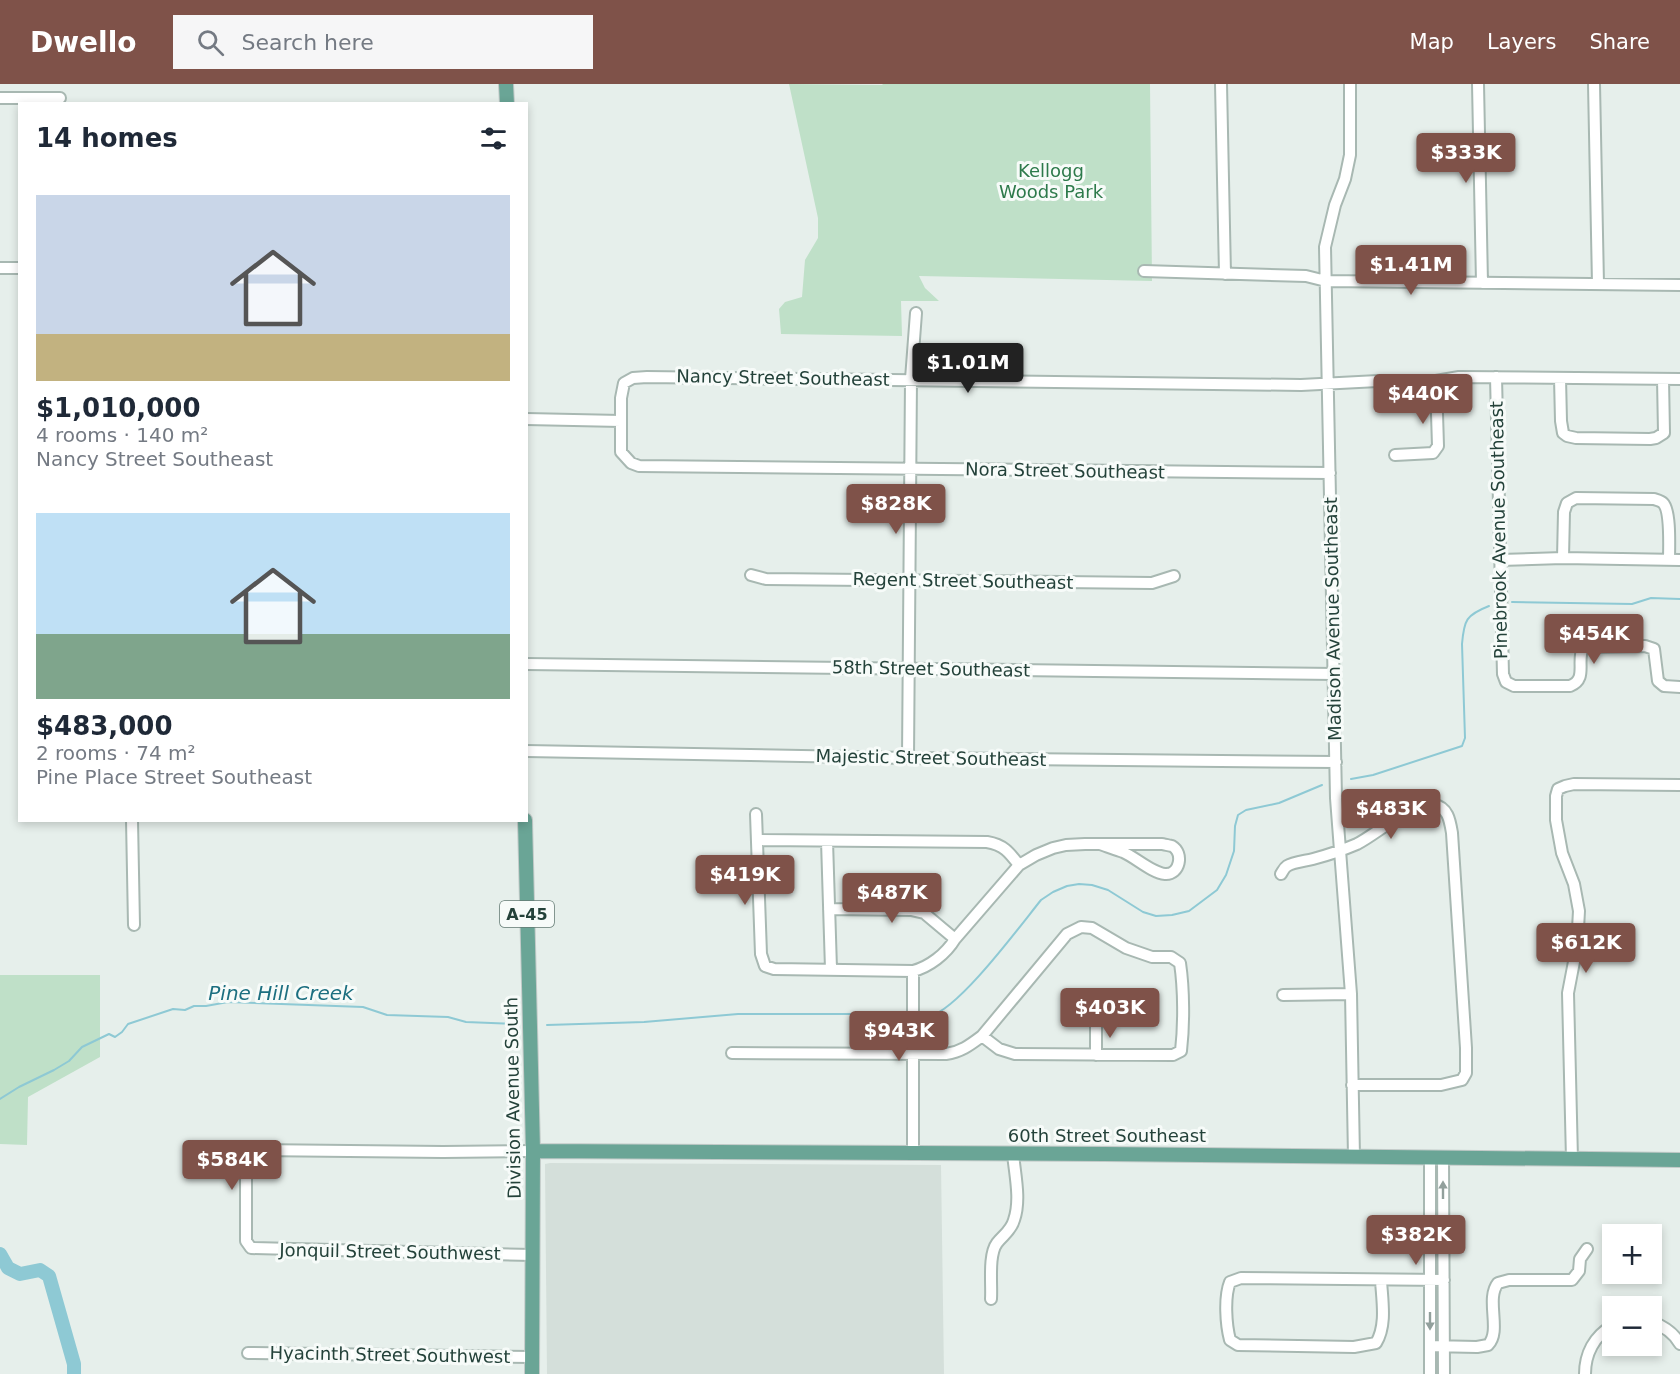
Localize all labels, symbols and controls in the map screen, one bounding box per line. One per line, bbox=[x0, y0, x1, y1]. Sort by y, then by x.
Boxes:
search box bbox=[173, 15, 593, 69]
text: Dwello bbox=[30, 26, 137, 59]
icon: search bbox=[194, 26, 227, 59]
text: Search here bbox=[242, 30, 374, 55]
text: Map bbox=[1410, 30, 1454, 54]
text: Layers bbox=[1487, 30, 1556, 54]
text: Share bbox=[1589, 30, 1650, 54]
icon: filters bbox=[477, 122, 510, 155]
text: 14 homes bbox=[36, 123, 178, 153]
pin: $333K bbox=[1424, 133, 1508, 184]
text: $333K bbox=[1430, 140, 1502, 164]
park label: Kellogg Woods Park bbox=[999, 160, 1104, 202]
icon: home bbox=[219, 234, 327, 342]
pin: $1.41M bbox=[1362, 245, 1460, 296]
text: $1.41M bbox=[1369, 252, 1453, 276]
pin: $1.01M bbox=[919, 343, 1017, 394]
text: $1.01M bbox=[926, 350, 1010, 374]
street label: Nancy Street Southeast bbox=[676, 365, 890, 390]
pin: $440K bbox=[1381, 374, 1465, 425]
text: $440K bbox=[1387, 381, 1459, 405]
text: $1,010,000 bbox=[36, 393, 200, 423]
street label: Pinebrook Avenue Southeast bbox=[1486, 401, 1511, 659]
text: 4 rooms · 140 m² bbox=[36, 423, 208, 447]
text: Nancy Street Southeast bbox=[36, 447, 273, 471]
street label: Nora Street Southeast bbox=[965, 458, 1165, 483]
pin: $828K bbox=[854, 484, 938, 535]
text: $828K bbox=[860, 491, 932, 515]
street label: Madison Avenue Southeast bbox=[1320, 497, 1345, 741]
icon: home bbox=[219, 552, 327, 660]
street label: Regent Street Southeast bbox=[852, 568, 1074, 593]
pin: $454K bbox=[1552, 614, 1636, 665]
text: $454K bbox=[1558, 621, 1630, 645]
street label: 58th Street Southeast bbox=[832, 656, 1030, 681]
text: $483,000 bbox=[36, 711, 173, 741]
text: 2 rooms · 74 m² bbox=[36, 741, 196, 765]
street label: Majestic Street Southeast bbox=[815, 745, 1047, 770]
text: Pine Place Street Southeast bbox=[36, 765, 312, 789]
pin: $483K bbox=[1349, 789, 1433, 840]
text: $483K bbox=[1355, 796, 1427, 820]
pin: $419K bbox=[703, 855, 787, 906]
text: $419K bbox=[709, 862, 781, 886]
pin: $487K bbox=[850, 873, 934, 924]
text: $487K bbox=[856, 880, 928, 904]
road number: A-45 bbox=[500, 901, 554, 927]
pin: $612K bbox=[1544, 923, 1628, 974]
text: $612K bbox=[1550, 930, 1622, 954]
water label: Pine Hill Creek bbox=[208, 981, 355, 1005]
pin: $403K bbox=[1068, 988, 1152, 1039]
text: $403K bbox=[1074, 995, 1146, 1019]
street label: Division Avenue South bbox=[500, 997, 525, 1199]
pin: $943K bbox=[857, 1011, 941, 1062]
text: $943K bbox=[863, 1018, 935, 1042]
street label: 60th Street Southeast bbox=[1008, 1125, 1206, 1146]
pin: $584K bbox=[190, 1140, 274, 1191]
text: $584K bbox=[196, 1147, 268, 1171]
one-way arrow bbox=[1438, 1180, 1448, 1199]
pin: $382K bbox=[1374, 1215, 1458, 1266]
text: $382K bbox=[1380, 1222, 1452, 1246]
map controls bbox=[1602, 1224, 1662, 1356]
button: + bbox=[1602, 1224, 1662, 1284]
street label: Jonquil Street Southwest bbox=[278, 1239, 501, 1264]
button: − bbox=[1602, 1296, 1662, 1356]
one-way arrow bbox=[1425, 1311, 1435, 1330]
street label: Hyacinth Street Southwest bbox=[270, 1342, 511, 1367]

